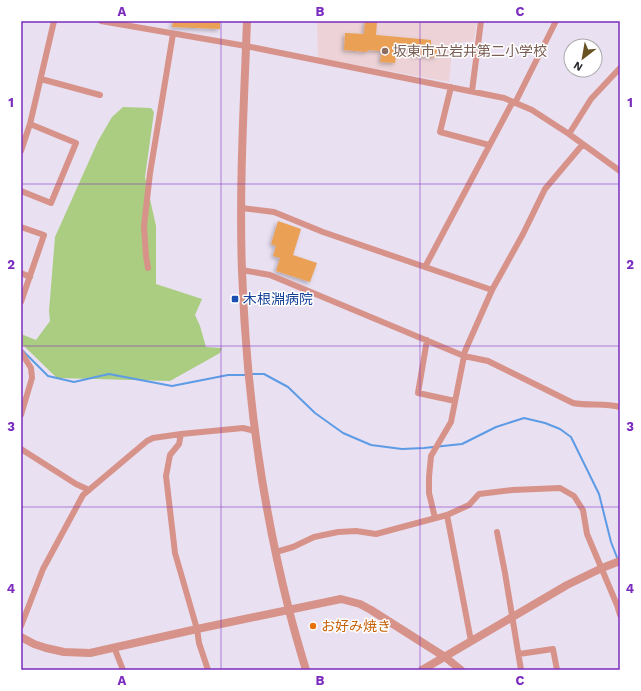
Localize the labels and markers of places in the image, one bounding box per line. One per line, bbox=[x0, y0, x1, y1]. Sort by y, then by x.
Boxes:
place label: 坂東市立岩井第二小学校 bbox=[393, 43, 547, 59]
marker: 坂東市立岩井第二小学校 bbox=[380, 46, 390, 56]
place label: 木根淵病院 bbox=[243, 291, 313, 307]
marker: 木根淵病院 bbox=[230, 294, 240, 304]
place label: お好み焼き bbox=[321, 618, 391, 634]
marker: お好み焼き bbox=[308, 621, 318, 631]

